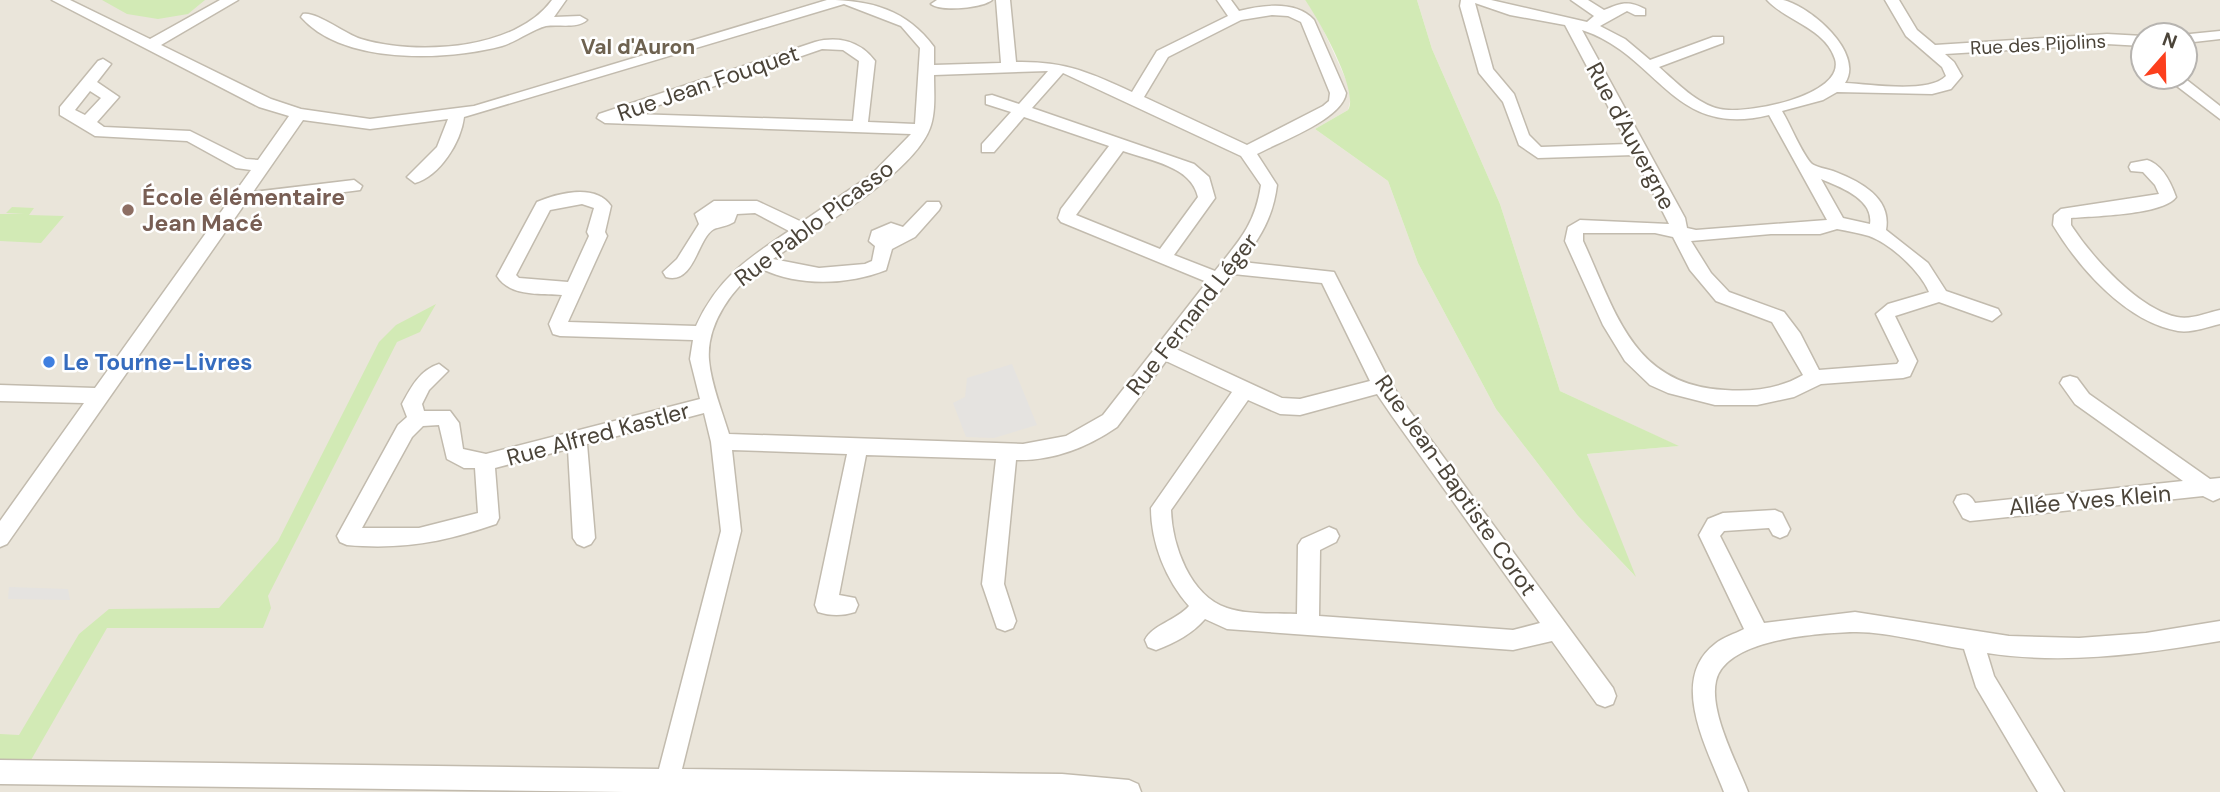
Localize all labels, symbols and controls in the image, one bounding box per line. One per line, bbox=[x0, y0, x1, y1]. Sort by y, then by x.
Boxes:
north arrow bbox=[2129, 21, 2199, 91]
text: N bbox=[2159, 26, 2180, 55]
street label: Rue des Pijolins bbox=[1969, 28, 2107, 61]
district label: Val d'Auron bbox=[581, 33, 695, 61]
street label: Rue Jean Fouquet bbox=[613, 38, 803, 128]
street label: Rue d'Auvergne bbox=[1580, 57, 1682, 215]
street label: Rue Pablo Picasso bbox=[728, 153, 900, 293]
place label: École élémentaire Jean Macé bbox=[142, 182, 345, 238]
marker: École élémentaire Jean Macé bbox=[120, 202, 136, 218]
street label: Rue Fernand Léger bbox=[1119, 227, 1265, 401]
place label: Le Tourne-Livres bbox=[63, 347, 253, 377]
marker: Le Tourne-Livres bbox=[41, 354, 57, 370]
street label: Rue Jean-Baptiste Corot bbox=[1368, 369, 1544, 601]
street label: Rue Alfred Kastler bbox=[503, 395, 693, 473]
street label: Allée Yves Klein bbox=[2008, 478, 2172, 522]

